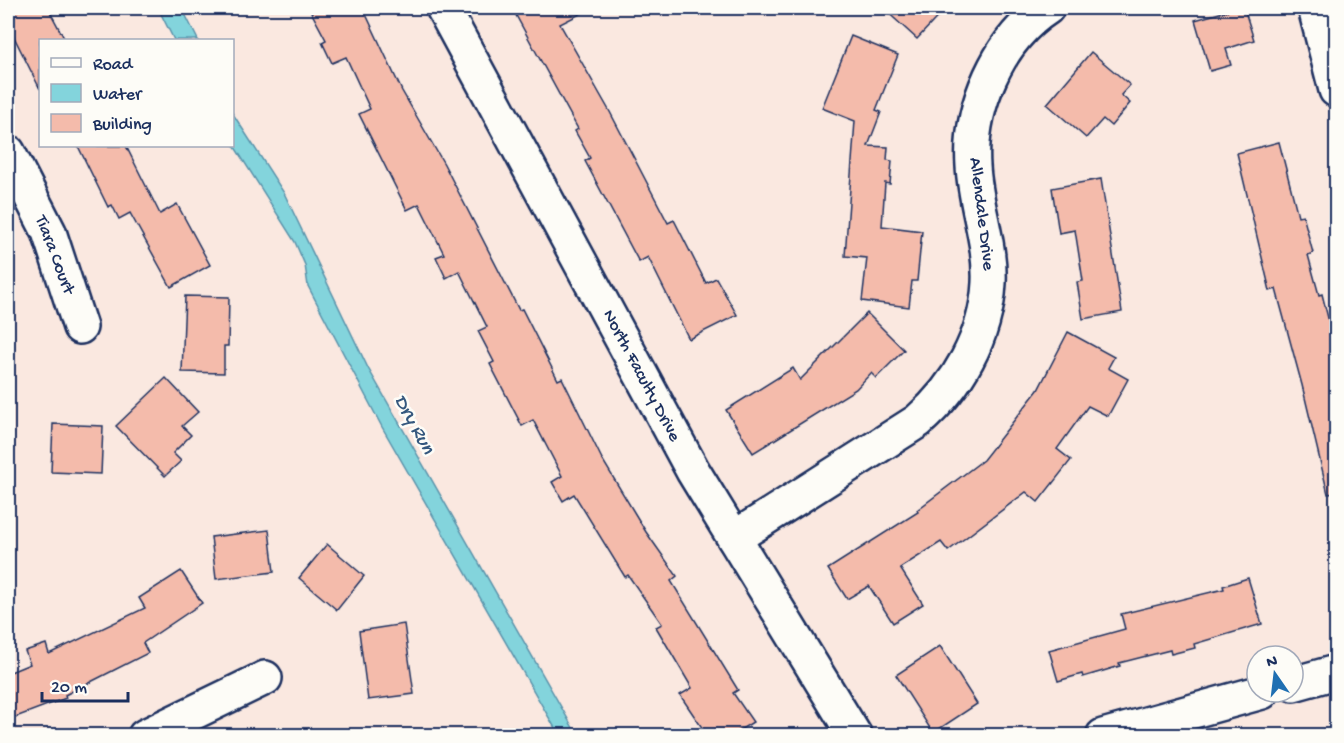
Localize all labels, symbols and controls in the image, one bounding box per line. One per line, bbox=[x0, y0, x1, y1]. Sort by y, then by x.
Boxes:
legend bbox=[39, 39, 234, 147]
text: Road bbox=[93, 55, 134, 76]
text: Water bbox=[93, 85, 143, 106]
text: Building bbox=[92, 115, 152, 136]
street label: Allendale Drive bbox=[964, 156, 998, 272]
street label: Tiara Court bbox=[29, 212, 79, 299]
street label: North Faculty Drive bbox=[597, 307, 685, 446]
water label: Dry Run bbox=[387, 391, 439, 459]
north arrow bbox=[1245, 644, 1305, 704]
text: N bbox=[1265, 652, 1280, 673]
scale bar bbox=[42, 665, 128, 703]
text: 20 m bbox=[51, 678, 87, 699]

